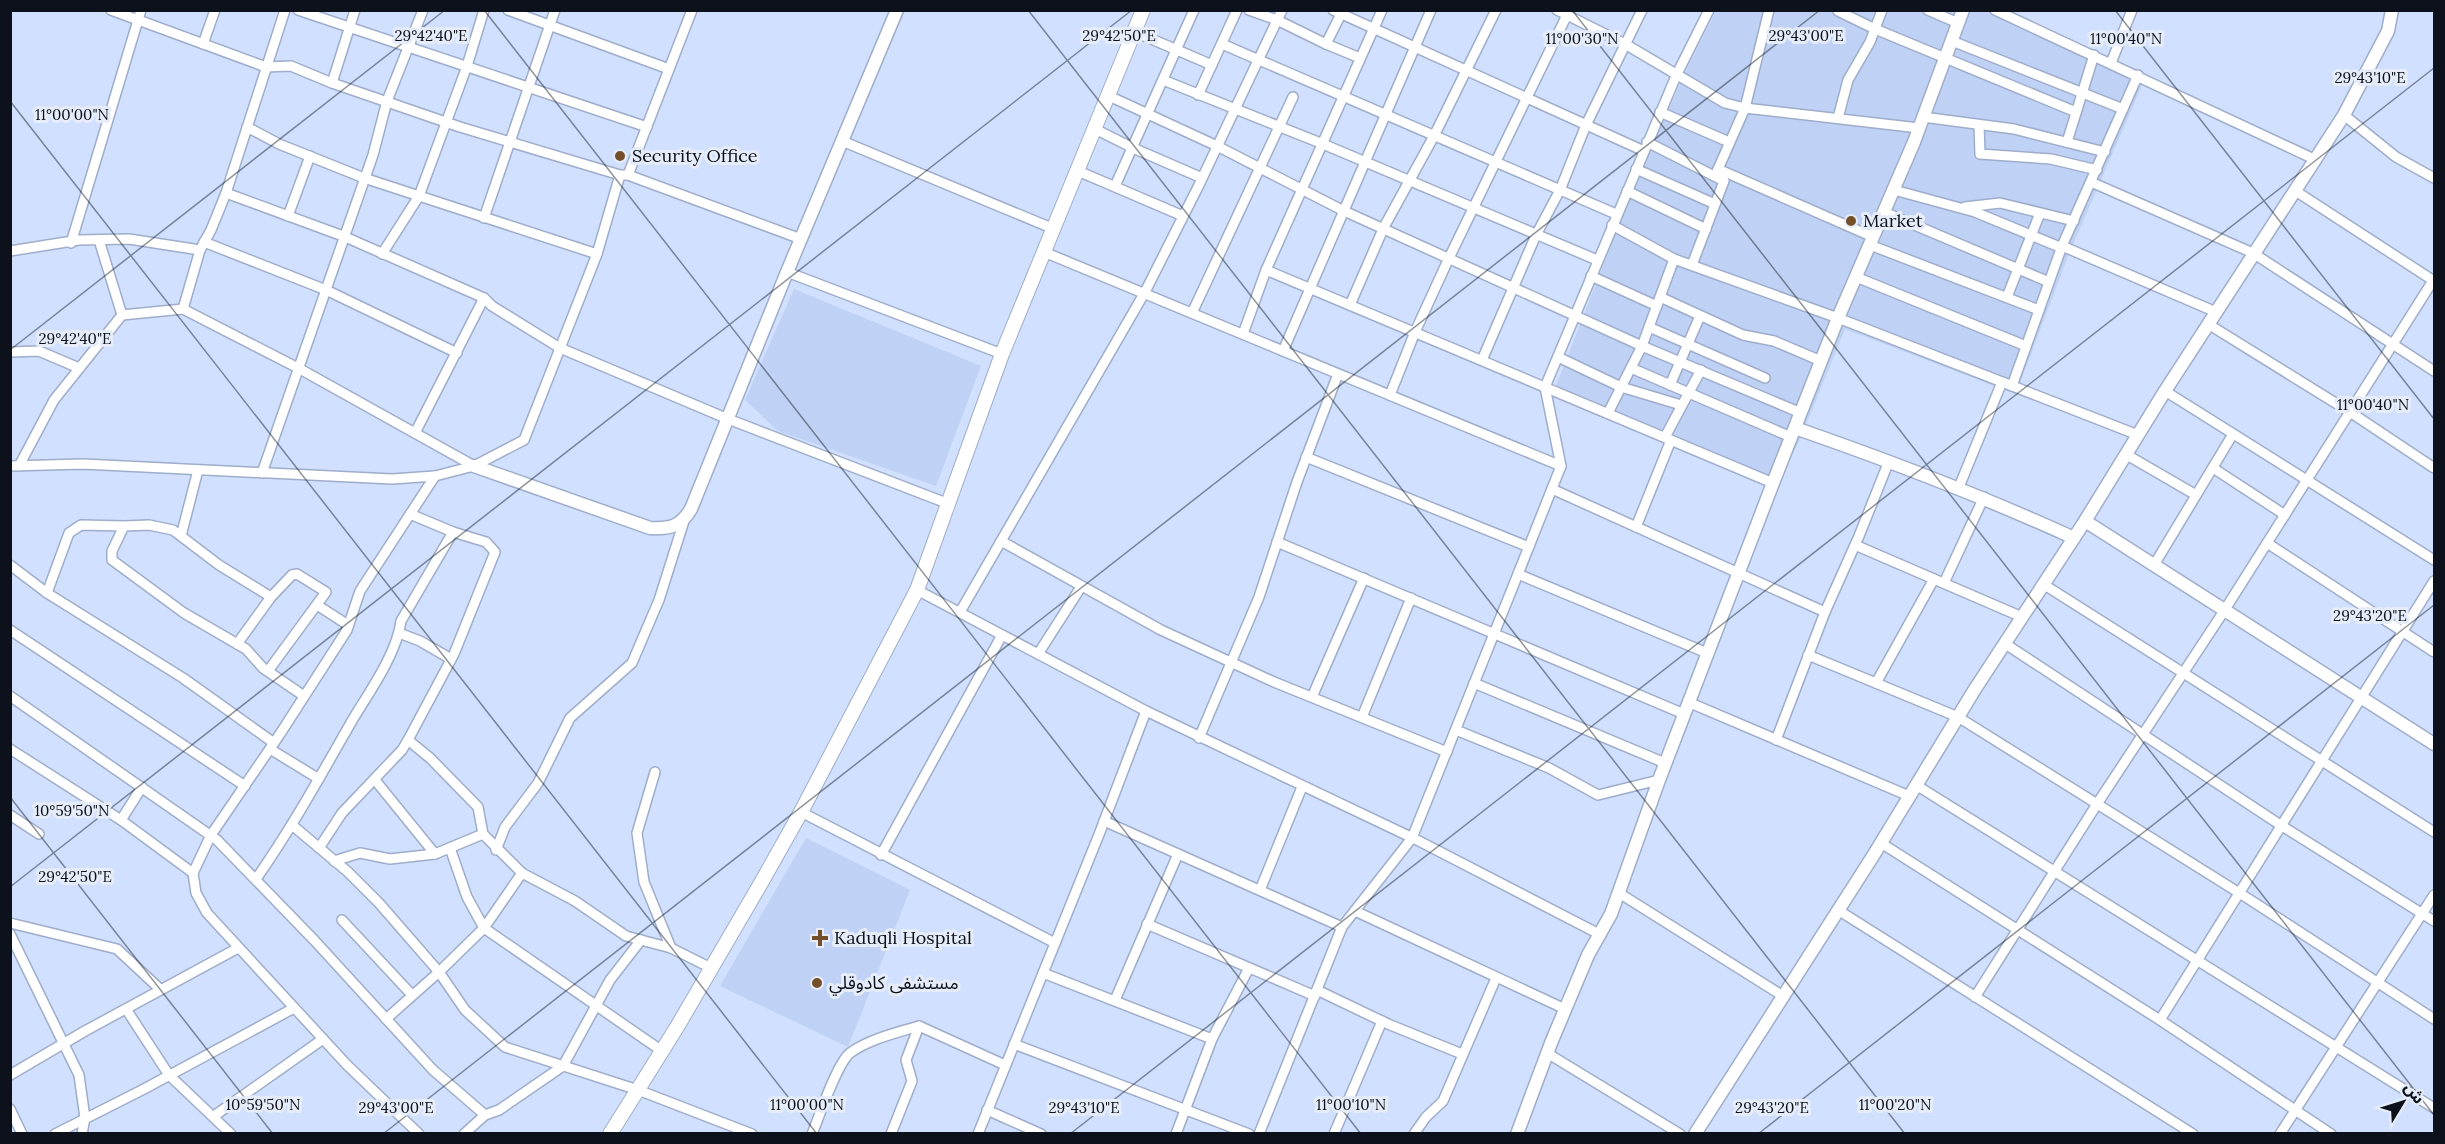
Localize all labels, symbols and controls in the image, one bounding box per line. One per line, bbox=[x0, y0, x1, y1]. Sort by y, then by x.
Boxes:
text: 29°42'40"E bbox=[395, 26, 467, 45]
text: 29°42'50"E bbox=[1082, 26, 1156, 45]
text: 29°43'00"E bbox=[1768, 26, 1844, 45]
text: 11°00'30"N bbox=[1545, 29, 1619, 48]
text: 11°00'40"N bbox=[2090, 29, 2162, 48]
text: 29°43'10"E bbox=[2334, 68, 2406, 87]
text: 11°00'00"N bbox=[35, 105, 109, 124]
place label: Security Office bbox=[632, 144, 758, 167]
marker: Security Office bbox=[613, 149, 627, 163]
place label: Market bbox=[1863, 209, 1923, 232]
marker: Market bbox=[1844, 214, 1858, 228]
text: 29°42'40"E bbox=[39, 329, 111, 348]
text: 11°00'40"N bbox=[2337, 395, 2409, 414]
text: 29°43'20"E bbox=[2333, 606, 2407, 625]
text: 10°59'50"N bbox=[35, 801, 109, 820]
text: 29°42'50"E bbox=[38, 867, 112, 886]
place label: Kaduqli Hospital bbox=[834, 926, 972, 949]
marker: Kaduqli Hospital bbox=[811, 929, 829, 947]
place label: مستشفى كادوقلي bbox=[829, 971, 959, 996]
marker: مستشفى كادوقلي bbox=[810, 976, 824, 990]
north arrow bbox=[2373, 1072, 2433, 1132]
text: ش bbox=[2400, 1078, 2429, 1108]
text: 10°59'50"N bbox=[226, 1095, 300, 1114]
text: 11°00'00"N bbox=[770, 1095, 844, 1114]
text: 11°00'10"N bbox=[1316, 1095, 1386, 1114]
text: 11°00'20"N bbox=[1859, 1095, 1931, 1114]
text: 29°43'00"E bbox=[358, 1098, 434, 1117]
text: 29°43'10"E bbox=[1048, 1098, 1120, 1117]
text: 29°43'20"E bbox=[1735, 1098, 1809, 1117]

